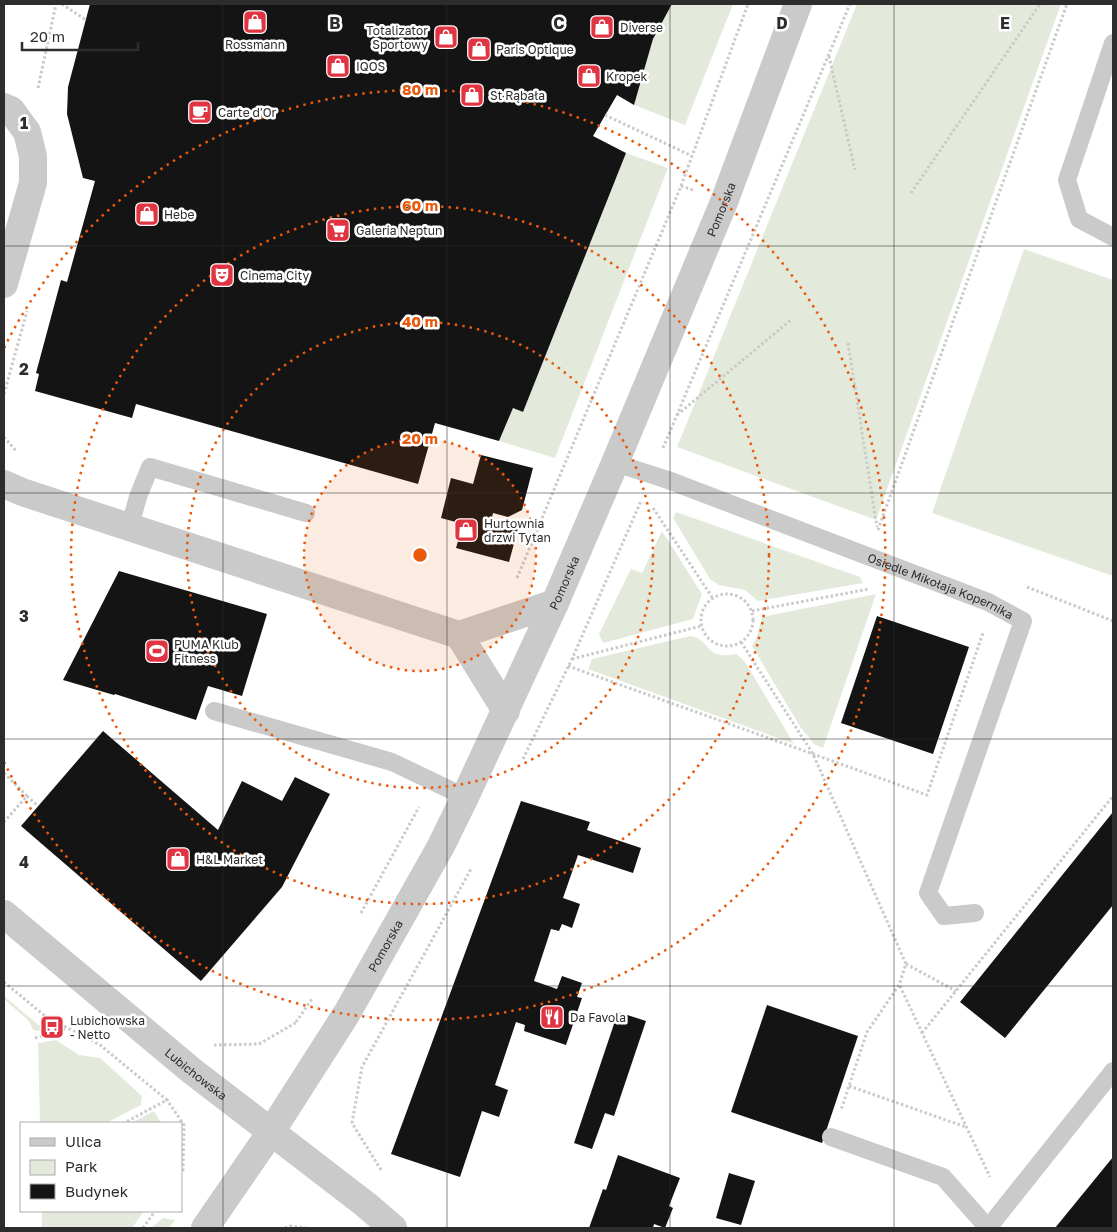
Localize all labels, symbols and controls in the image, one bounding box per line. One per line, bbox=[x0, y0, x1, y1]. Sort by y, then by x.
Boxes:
shop icon: Rossmann bbox=[242, 9, 268, 35]
text: B bbox=[329, 13, 341, 33]
text: C bbox=[553, 13, 565, 33]
text: D bbox=[776, 13, 788, 33]
text: E bbox=[1000, 13, 1010, 33]
shop icon: Diverse bbox=[589, 14, 615, 40]
scale bar bbox=[22, 20, 139, 52]
place label: Diverse bbox=[620, 20, 663, 35]
place label: Totalizator Sportowy bbox=[366, 23, 428, 52]
shop icon: Totalizator Sportowy bbox=[433, 24, 459, 50]
text: 20 m bbox=[30, 27, 65, 45]
shop icon: Paris Optique bbox=[466, 36, 492, 62]
place label: Rossmann bbox=[225, 37, 285, 52]
place label: Paris Optique bbox=[496, 42, 574, 57]
shop icon: IQOS bbox=[325, 53, 351, 79]
place label: IQOS bbox=[356, 59, 386, 74]
shop icon: Kropek bbox=[576, 63, 602, 89]
place label: Kropek bbox=[606, 69, 647, 84]
text: 80 m bbox=[402, 80, 438, 98]
shop icon: St Rąbała bbox=[459, 82, 485, 108]
place label: St Rąbała bbox=[490, 88, 545, 103]
cafe icon: Carte d'Or bbox=[187, 99, 213, 125]
place label: Carte d'Or bbox=[218, 105, 277, 120]
text: 1 bbox=[20, 113, 28, 133]
street label: Pomorska bbox=[703, 180, 738, 239]
text: 60 m bbox=[402, 196, 438, 214]
shop icon: Hebe bbox=[134, 201, 160, 227]
place label: Hebe bbox=[164, 207, 194, 222]
supermarket icon: Galeria Neptun bbox=[325, 217, 351, 243]
place label: Galeria Neptun bbox=[356, 223, 443, 238]
theatre icon: Cinema City bbox=[209, 262, 235, 288]
place label: Cinema City bbox=[240, 268, 310, 283]
text: 40 m bbox=[402, 312, 438, 330]
text: 2 bbox=[19, 359, 29, 379]
text: 20 m bbox=[402, 429, 438, 447]
place label: Hurtownia drzwi Tytan bbox=[484, 516, 551, 545]
shop icon: Hurtownia drzwi Tytan bbox=[453, 517, 479, 543]
centre of rings bbox=[411, 546, 429, 564]
street label: Osiedle Mikołaja Kopernika bbox=[865, 549, 1016, 622]
street label: Pomorska bbox=[546, 553, 582, 612]
text: 3 bbox=[19, 606, 29, 626]
place label: PUMA Klub Fitness bbox=[174, 637, 239, 666]
sports icon: PUMA Klub Fitness bbox=[144, 638, 170, 664]
shop icon: H&L Market bbox=[165, 846, 191, 872]
text: 4 bbox=[19, 852, 29, 872]
place label: H&L Market bbox=[196, 852, 263, 867]
street label: Pomorska bbox=[364, 917, 406, 974]
restaurant icon: Da Favola bbox=[539, 1004, 565, 1030]
place label: Da Favola bbox=[570, 1010, 626, 1025]
place label: Lubichowska - Netto bbox=[70, 1013, 145, 1042]
bus stop icon: Lubichowska - Netto bbox=[39, 1014, 65, 1040]
street label: Lubichowska bbox=[162, 1044, 230, 1103]
legend bbox=[20, 1122, 182, 1212]
text: Ulica bbox=[65, 1132, 101, 1150]
text: Park bbox=[65, 1157, 98, 1175]
text: Budynek bbox=[65, 1182, 129, 1200]

